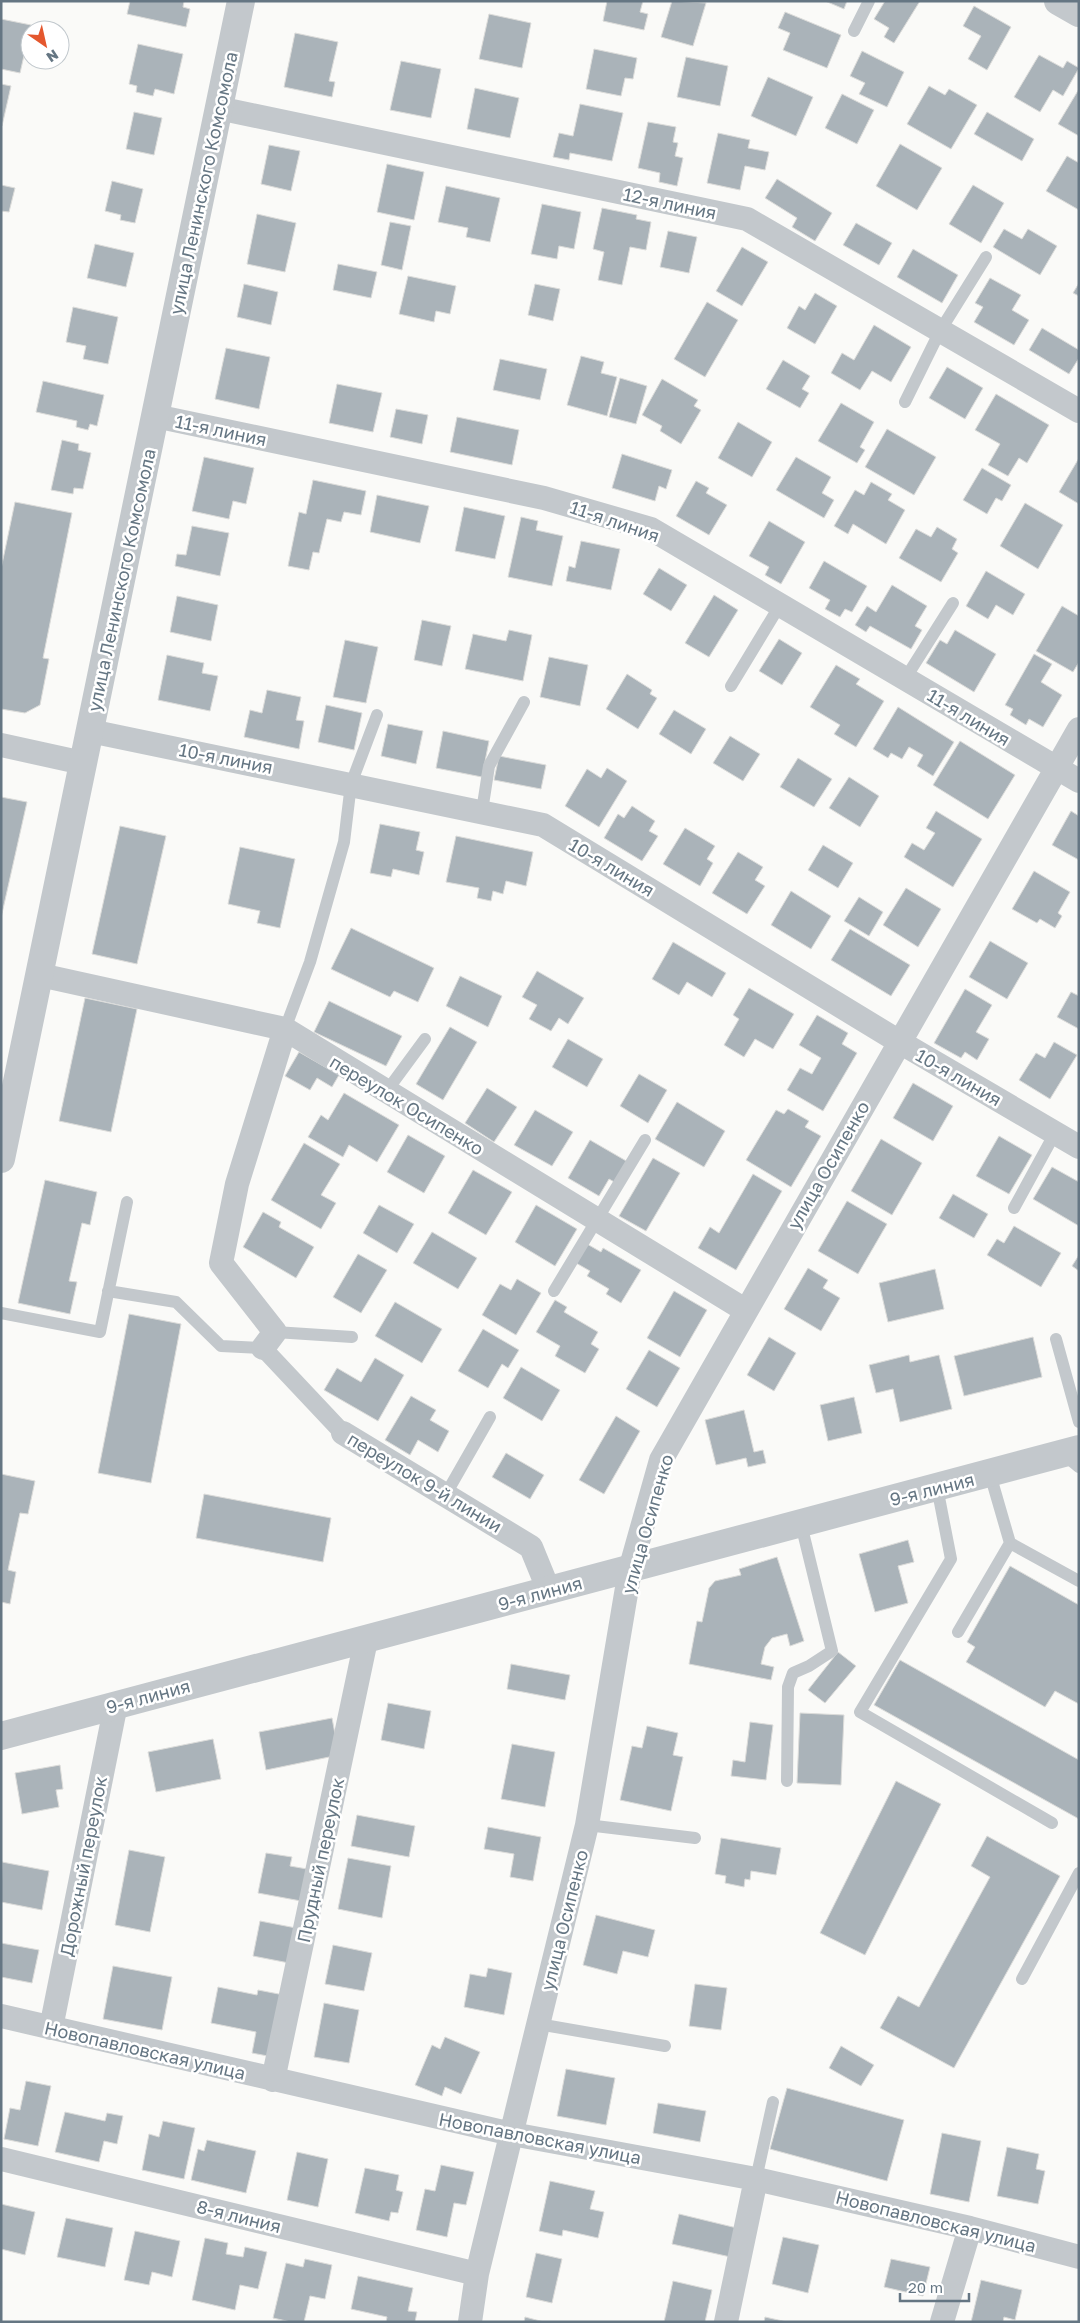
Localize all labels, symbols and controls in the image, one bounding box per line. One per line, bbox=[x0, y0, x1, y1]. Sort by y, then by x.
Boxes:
north arrow bbox=[20, 20, 70, 70]
text: N bbox=[43, 46, 62, 66]
street label: улица Ленинского Комсомола bbox=[164, 49, 242, 317]
street label: 12-я линия bbox=[621, 182, 719, 224]
street label: 11-я линия bbox=[173, 410, 269, 450]
street label: улица Ленинского Комсомола bbox=[82, 446, 160, 714]
street label: 11-я линия bbox=[568, 495, 662, 547]
street label: 11-я линия bbox=[924, 684, 1014, 750]
street label: 10-я линия bbox=[177, 738, 275, 778]
street label: 10-я линия bbox=[566, 833, 658, 901]
street label: 10-я линия bbox=[912, 1044, 1006, 1110]
street label: переулок Осипенко bbox=[326, 1050, 488, 1160]
street label: улица Осипенко bbox=[782, 1097, 874, 1233]
street label: переулок 9-й линии bbox=[344, 1427, 506, 1537]
street label: улица Осипенко bbox=[617, 1452, 677, 1596]
street label: 9-я линия bbox=[888, 1468, 976, 1510]
street label: 9-я линия bbox=[496, 1571, 584, 1615]
street label: 9-я линия bbox=[104, 1674, 192, 1718]
street label: Дорожный переулок bbox=[55, 1774, 111, 1958]
street label: Прудный переулок bbox=[292, 1776, 348, 1944]
street label: улица Осипенко bbox=[536, 1847, 592, 1993]
street label: Новопавловская улица bbox=[42, 2016, 248, 2084]
street label: Новопавловская улица bbox=[437, 2108, 643, 2168]
street label: Новопавловская улица bbox=[834, 2185, 1038, 2257]
street label: 8-я линия bbox=[194, 2195, 284, 2237]
scale bar bbox=[900, 2270, 969, 2302]
text: 20 m bbox=[908, 2278, 943, 2296]

